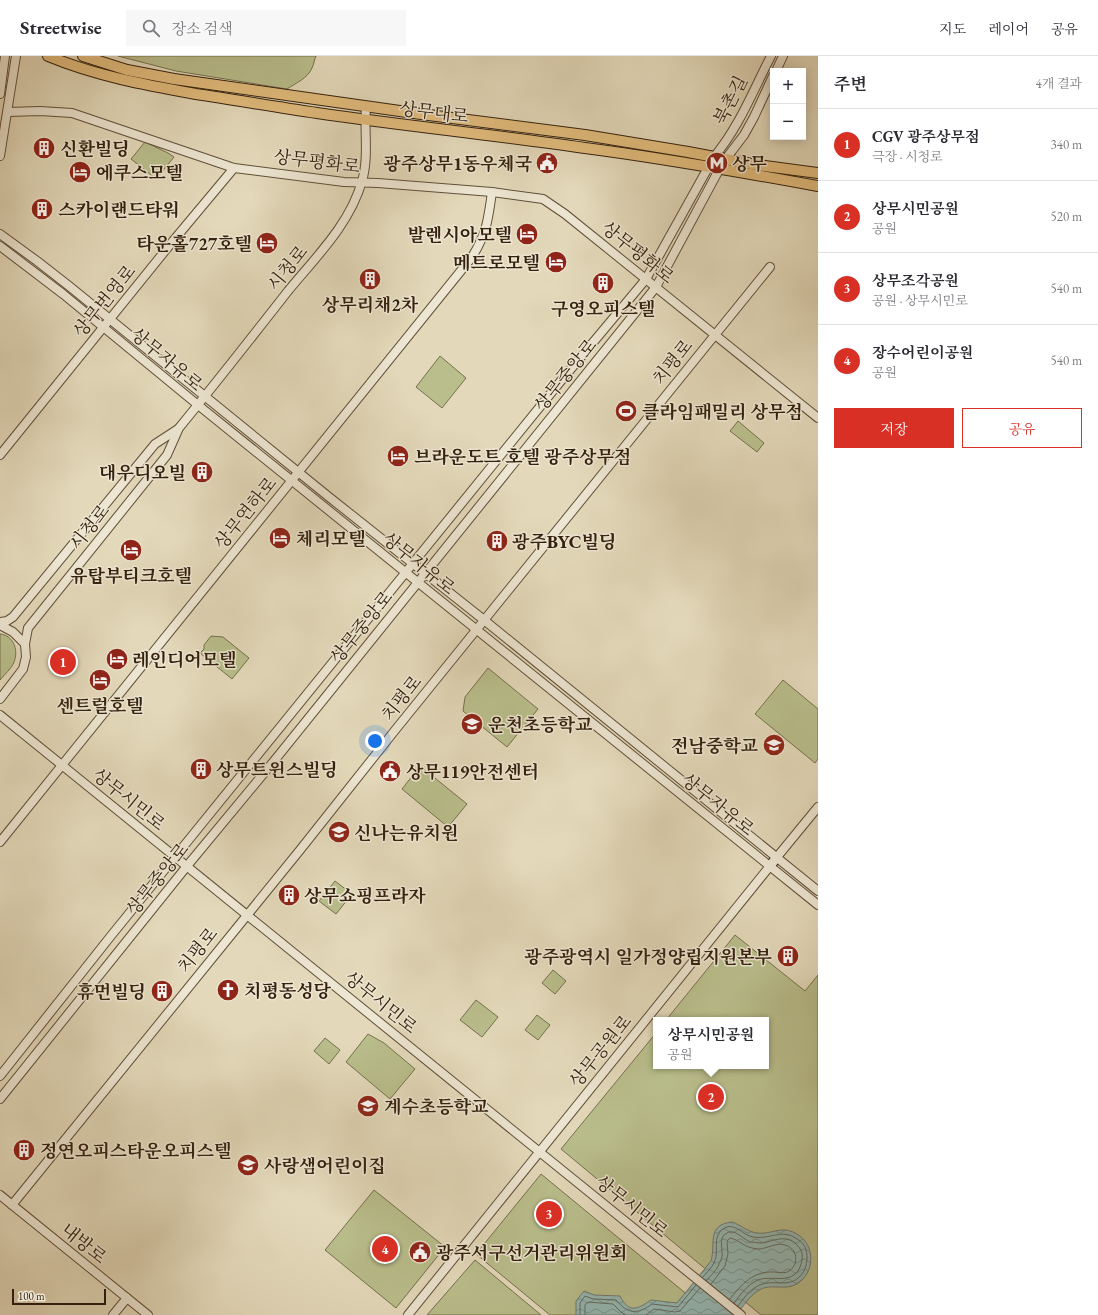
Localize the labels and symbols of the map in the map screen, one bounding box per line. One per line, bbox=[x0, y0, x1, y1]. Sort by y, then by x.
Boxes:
street label: 북촌길 bbox=[708, 72, 752, 128]
street label: 상무대로 bbox=[398, 96, 470, 128]
building icon: 신환빌딩 bbox=[31, 135, 57, 161]
place label: 신환빌딩 bbox=[60, 137, 130, 160]
street label: 상무평화로 bbox=[272, 144, 362, 178]
public building icon: 광주상무1동우체국 bbox=[534, 150, 560, 176]
metro station icon: 상무 bbox=[704, 150, 730, 176]
place label: 광주상무1동우체국 bbox=[383, 152, 533, 175]
place label: 상무 bbox=[732, 152, 767, 175]
hotel icon: 에쿠스모텔 bbox=[67, 159, 93, 185]
place label: 에쿠스모텔 bbox=[96, 161, 183, 184]
building icon: 스카이랜드타워 bbox=[29, 196, 55, 222]
place label: 스카이랜드타워 bbox=[58, 198, 180, 221]
street label: 상무평화로 bbox=[597, 216, 679, 288]
hotel icon: 발렌시아모텔 bbox=[514, 221, 540, 247]
place label: 발렌시아모텔 bbox=[408, 223, 512, 246]
hotel icon: 타운홀727호텔 bbox=[254, 230, 280, 256]
place label: 타운홀727호텔 bbox=[136, 232, 252, 255]
street label: 시청로 bbox=[262, 240, 312, 296]
hotel icon: 메트로모텔 bbox=[543, 249, 569, 275]
place label: 메트로모텔 bbox=[453, 251, 540, 274]
street label: 상무번영로 bbox=[68, 260, 140, 342]
building icon: 상무리채2차 bbox=[357, 266, 383, 292]
building icon: 구영오피스텔 bbox=[590, 270, 616, 296]
place label: 상무리채2차 bbox=[322, 293, 419, 316]
place label: 구영오피스텔 bbox=[551, 297, 655, 320]
street label: 상무자유로 bbox=[126, 322, 208, 396]
street label: 상무중앙로 bbox=[529, 334, 601, 416]
street label: 치평로 bbox=[647, 334, 697, 390]
sports icon: 클라임패밀리 상무점 bbox=[613, 398, 639, 424]
place label: 클라임패밀리 상무점 bbox=[642, 400, 803, 423]
hotel icon: 브라운도트 호텔 광주상무점 bbox=[385, 443, 411, 469]
place label: 브라운도트 호텔 광주상무점 bbox=[414, 445, 631, 468]
building icon: 대우디오빌 bbox=[189, 459, 215, 485]
place label: 대우디오빌 bbox=[99, 461, 186, 484]
street label: 상무연하로 bbox=[209, 472, 281, 554]
street label: 시청로 bbox=[64, 499, 114, 555]
hotel icon: 체리모텔 bbox=[267, 525, 293, 551]
place label: 체리모텔 bbox=[296, 527, 366, 550]
street label: 상무자유로 bbox=[378, 527, 460, 599]
building icon: 광주BYC빌딩 bbox=[484, 528, 510, 554]
place label: 광주BYC빌딩 bbox=[512, 530, 616, 553]
hotel icon: 유탑부티크호텔 bbox=[118, 537, 144, 563]
place label: 유탑부티크호텔 bbox=[70, 564, 192, 587]
street label: 상무중앙로 bbox=[325, 586, 397, 668]
hotel icon: 레인디어모텔 bbox=[104, 646, 130, 672]
pin: 1 bbox=[50, 647, 76, 677]
place label: 레인디어모텔 bbox=[132, 648, 236, 671]
hotel icon: 센트럴호텔 bbox=[87, 667, 113, 693]
street label: 치평로 bbox=[376, 670, 426, 726]
place label: 센트럴호텔 bbox=[57, 694, 143, 717]
school or university icon: 운천초등학교 bbox=[459, 711, 485, 737]
place label: 운천초등학교 bbox=[488, 713, 593, 736]
your location bbox=[365, 731, 385, 751]
school or university icon: 전남중학교 bbox=[761, 732, 787, 758]
place label: 전남중학교 bbox=[671, 734, 759, 757]
building icon: 상무트윈스빌딩 bbox=[188, 756, 214, 782]
place label: 상무트윈스빌딩 bbox=[216, 758, 338, 781]
public building icon: 상무119안전센터 bbox=[377, 758, 403, 784]
place label: 상무119안전센터 bbox=[406, 760, 539, 783]
street label: 상무시민로 bbox=[88, 763, 170, 835]
street label: 상무자유로 bbox=[677, 768, 759, 840]
school or university icon: 신나는유치원 bbox=[326, 819, 352, 845]
place label: 신나는유치원 bbox=[354, 821, 458, 844]
street label: 상무중앙로 bbox=[121, 838, 193, 920]
building icon: 상무쇼핑프라자 bbox=[276, 882, 302, 908]
place label: 상무쇼핑프라자 bbox=[304, 884, 426, 907]
street label: 치평로 bbox=[172, 922, 222, 978]
building icon: 광주광역시 일가정양립지원본부 bbox=[775, 943, 801, 969]
place label: 광주광역시 일가정양립지원본부 bbox=[524, 945, 773, 968]
street label: 상무시민로 bbox=[340, 966, 422, 1038]
church icon: 치평동성당 bbox=[215, 977, 241, 1003]
building icon: 휴먼빌딩 bbox=[149, 978, 175, 1004]
place label: 치평동성당 bbox=[244, 979, 332, 1002]
place label: 휴먼빌딩 bbox=[76, 980, 146, 1003]
street label: 상무공원로 bbox=[564, 1010, 636, 1092]
pin: 2 bbox=[698, 1082, 724, 1112]
school or university icon: 계수초등학교 bbox=[355, 1093, 381, 1119]
place label: 계수초등학교 bbox=[384, 1095, 489, 1118]
building icon: 정연오피스타운오피스텔 bbox=[11, 1137, 37, 1163]
place label: 정연오피스타운오피스텔 bbox=[40, 1139, 231, 1162]
school or university icon: 사랑샘어린이집 bbox=[235, 1152, 261, 1178]
place label: 사랑샘어린이집 bbox=[264, 1154, 386, 1177]
street label: 상무시민로 bbox=[591, 1170, 673, 1242]
pin: 3 bbox=[536, 1199, 562, 1229]
street label: 내방로 bbox=[56, 1218, 112, 1268]
pin: 4 bbox=[372, 1234, 398, 1264]
public building icon: 광주서구선거관리위원회 bbox=[407, 1239, 433, 1265]
place label: 광주서구선거관리위원회 bbox=[436, 1241, 627, 1264]
scale bar bbox=[12, 1287, 106, 1306]

